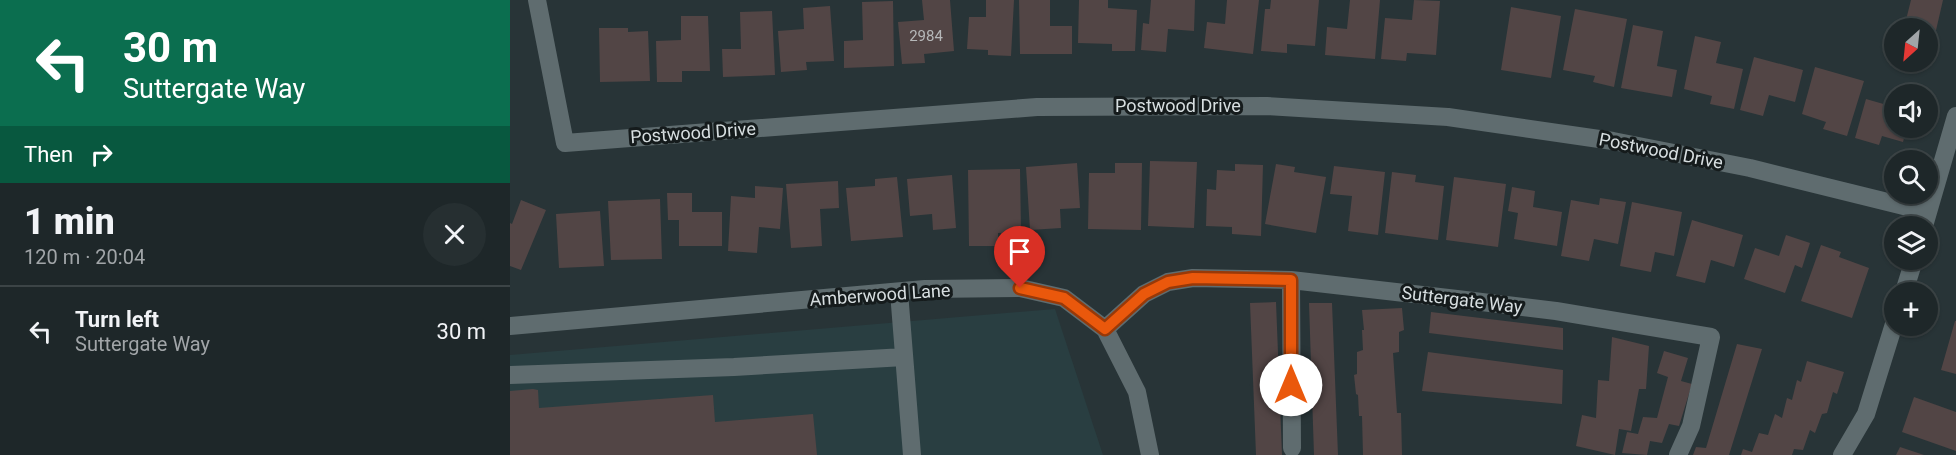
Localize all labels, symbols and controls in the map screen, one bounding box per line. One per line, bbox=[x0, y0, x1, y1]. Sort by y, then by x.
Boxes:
north arrow bbox=[1884, 18, 1938, 72]
map controls bbox=[1884, 18, 1938, 336]
text: 30 m bbox=[123, 23, 218, 72]
icon: left bbox=[24, 24, 102, 102]
house number: 2984 bbox=[909, 27, 943, 45]
text: Suttergate Way bbox=[123, 73, 305, 105]
button: sound bbox=[1884, 84, 1938, 138]
street label: Postwood Drive bbox=[1115, 95, 1241, 116]
street label: Postwood Drive bbox=[629, 118, 756, 147]
street label: Postwood Drive bbox=[1597, 128, 1725, 173]
icon: right bbox=[85, 138, 118, 171]
text: Then bbox=[24, 142, 73, 167]
button: search bbox=[1884, 150, 1938, 204]
text: 1 min bbox=[24, 201, 115, 243]
button: close bbox=[423, 203, 486, 266]
button: layers bbox=[1884, 216, 1938, 270]
pin bbox=[994, 226, 1045, 288]
icon: arrive bbox=[1003, 235, 1036, 268]
text: 120 m · 20:04 bbox=[24, 245, 145, 269]
street label: Amberwood Lane bbox=[809, 279, 951, 310]
street label: Suttergate Way bbox=[1400, 282, 1524, 317]
button: + bbox=[1884, 282, 1938, 336]
text: Turn left bbox=[75, 307, 159, 332]
icon: left bbox=[24, 315, 57, 348]
text: 30 m bbox=[437, 319, 486, 344]
text: Suttergate Way bbox=[75, 332, 210, 356]
position arrow bbox=[1259, 353, 1323, 417]

